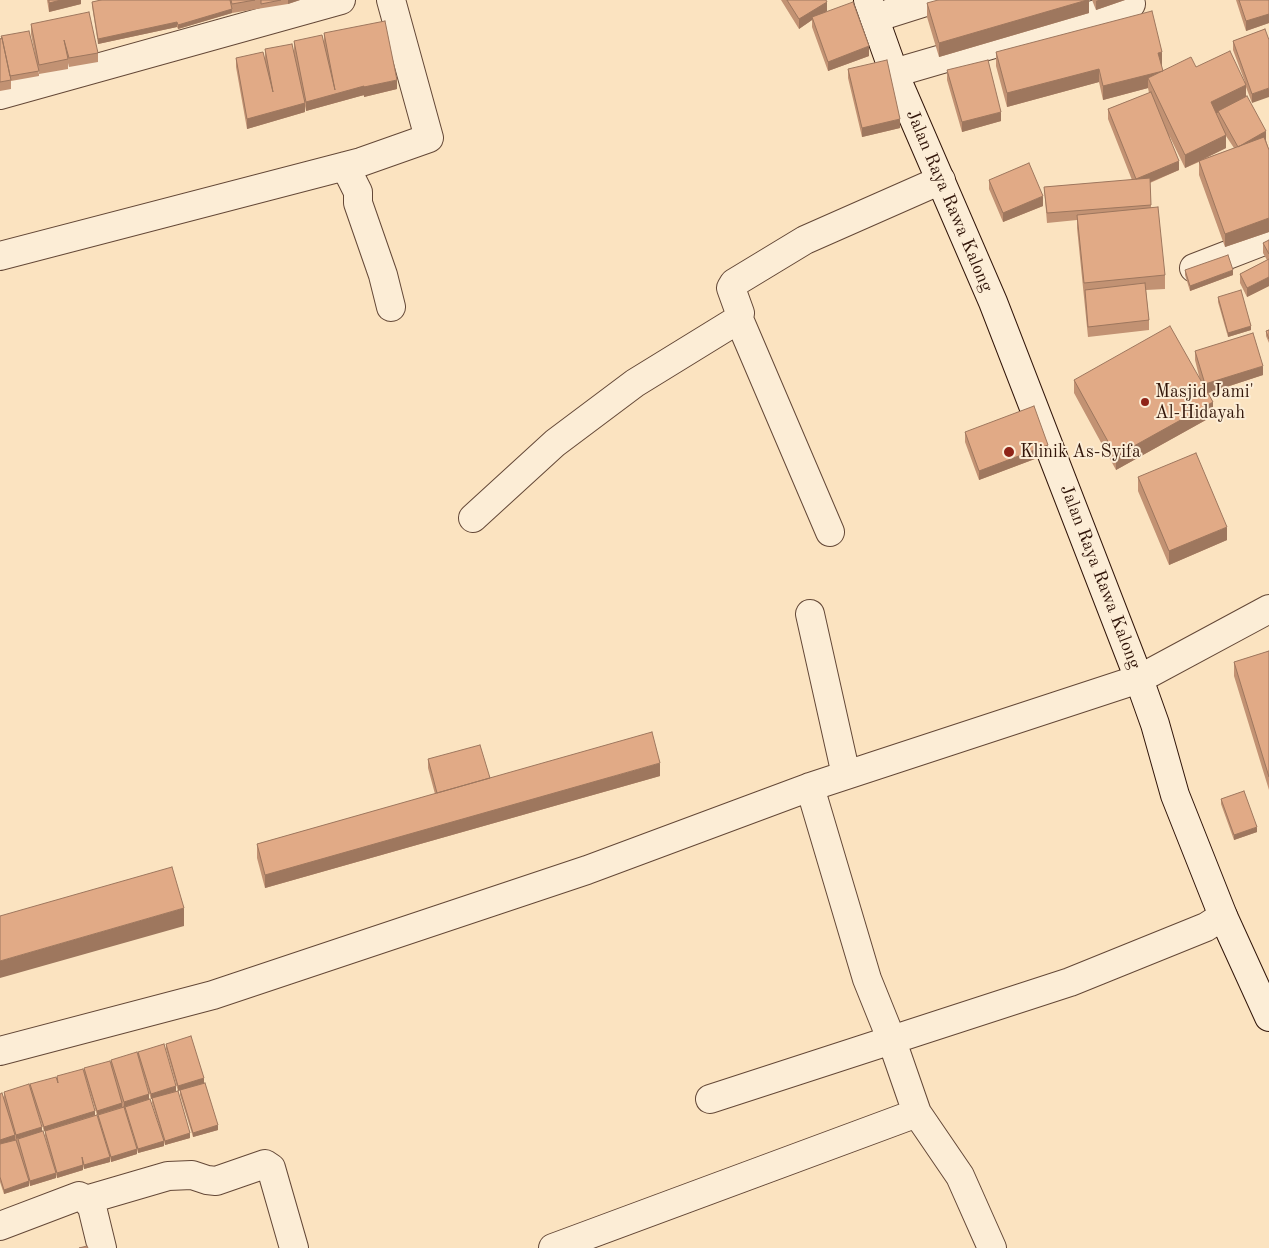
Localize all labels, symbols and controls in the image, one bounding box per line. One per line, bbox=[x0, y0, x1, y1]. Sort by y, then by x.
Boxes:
street label: Jalan Raya Rawa Kalong bbox=[901, 107, 997, 295]
place label: Masjid Jami' Al-Hidayah bbox=[1155, 381, 1254, 424]
marker: Masjid Jami' Al-Hidayah bbox=[1139, 396, 1151, 408]
place label: Klinik As-Syifa bbox=[1020, 441, 1141, 463]
marker: Klinik As-Syifa bbox=[1002, 445, 1016, 459]
street label: Jalan Raya Rawa Kalong bbox=[1055, 482, 1145, 672]

